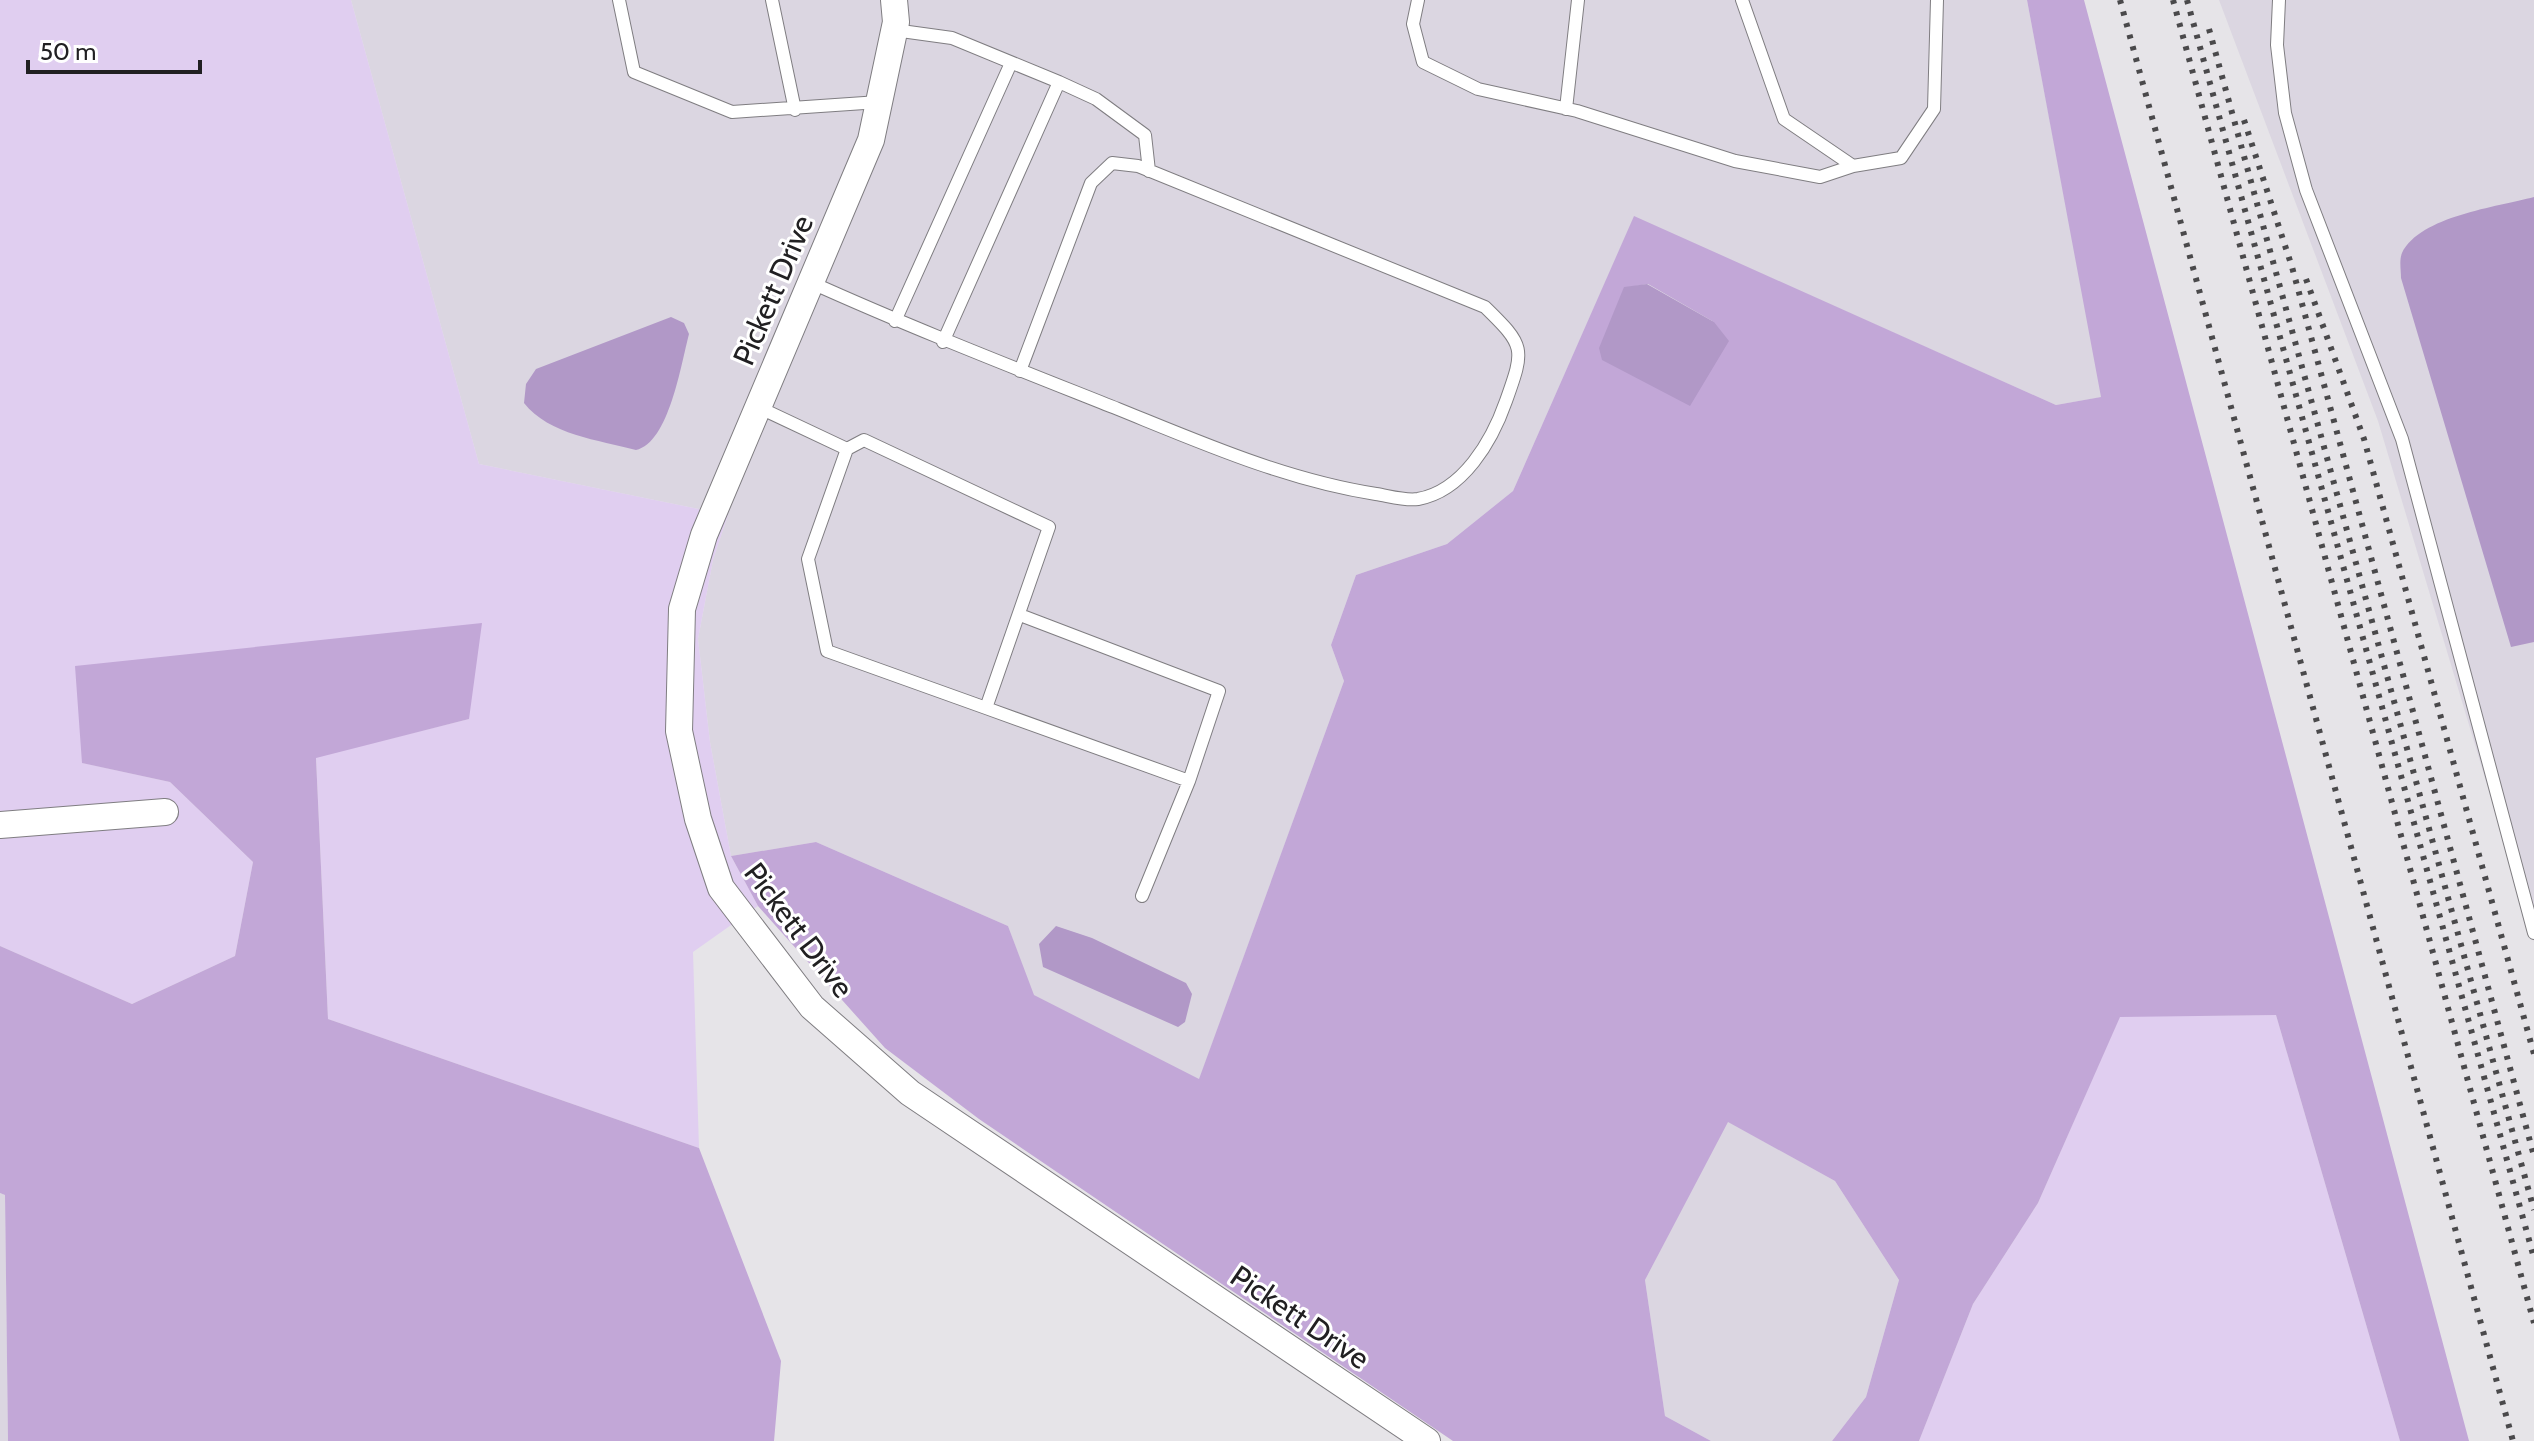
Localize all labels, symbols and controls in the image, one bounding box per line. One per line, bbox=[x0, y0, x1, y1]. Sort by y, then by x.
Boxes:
scale bar bbox=[28, 24, 200, 74]
text: 50 m bbox=[40, 37, 96, 66]
street label: Pickett Drive bbox=[725, 209, 821, 371]
street label: Pickett Drive bbox=[736, 855, 862, 1005]
street label: Pickett Drive bbox=[1224, 1257, 1376, 1377]

